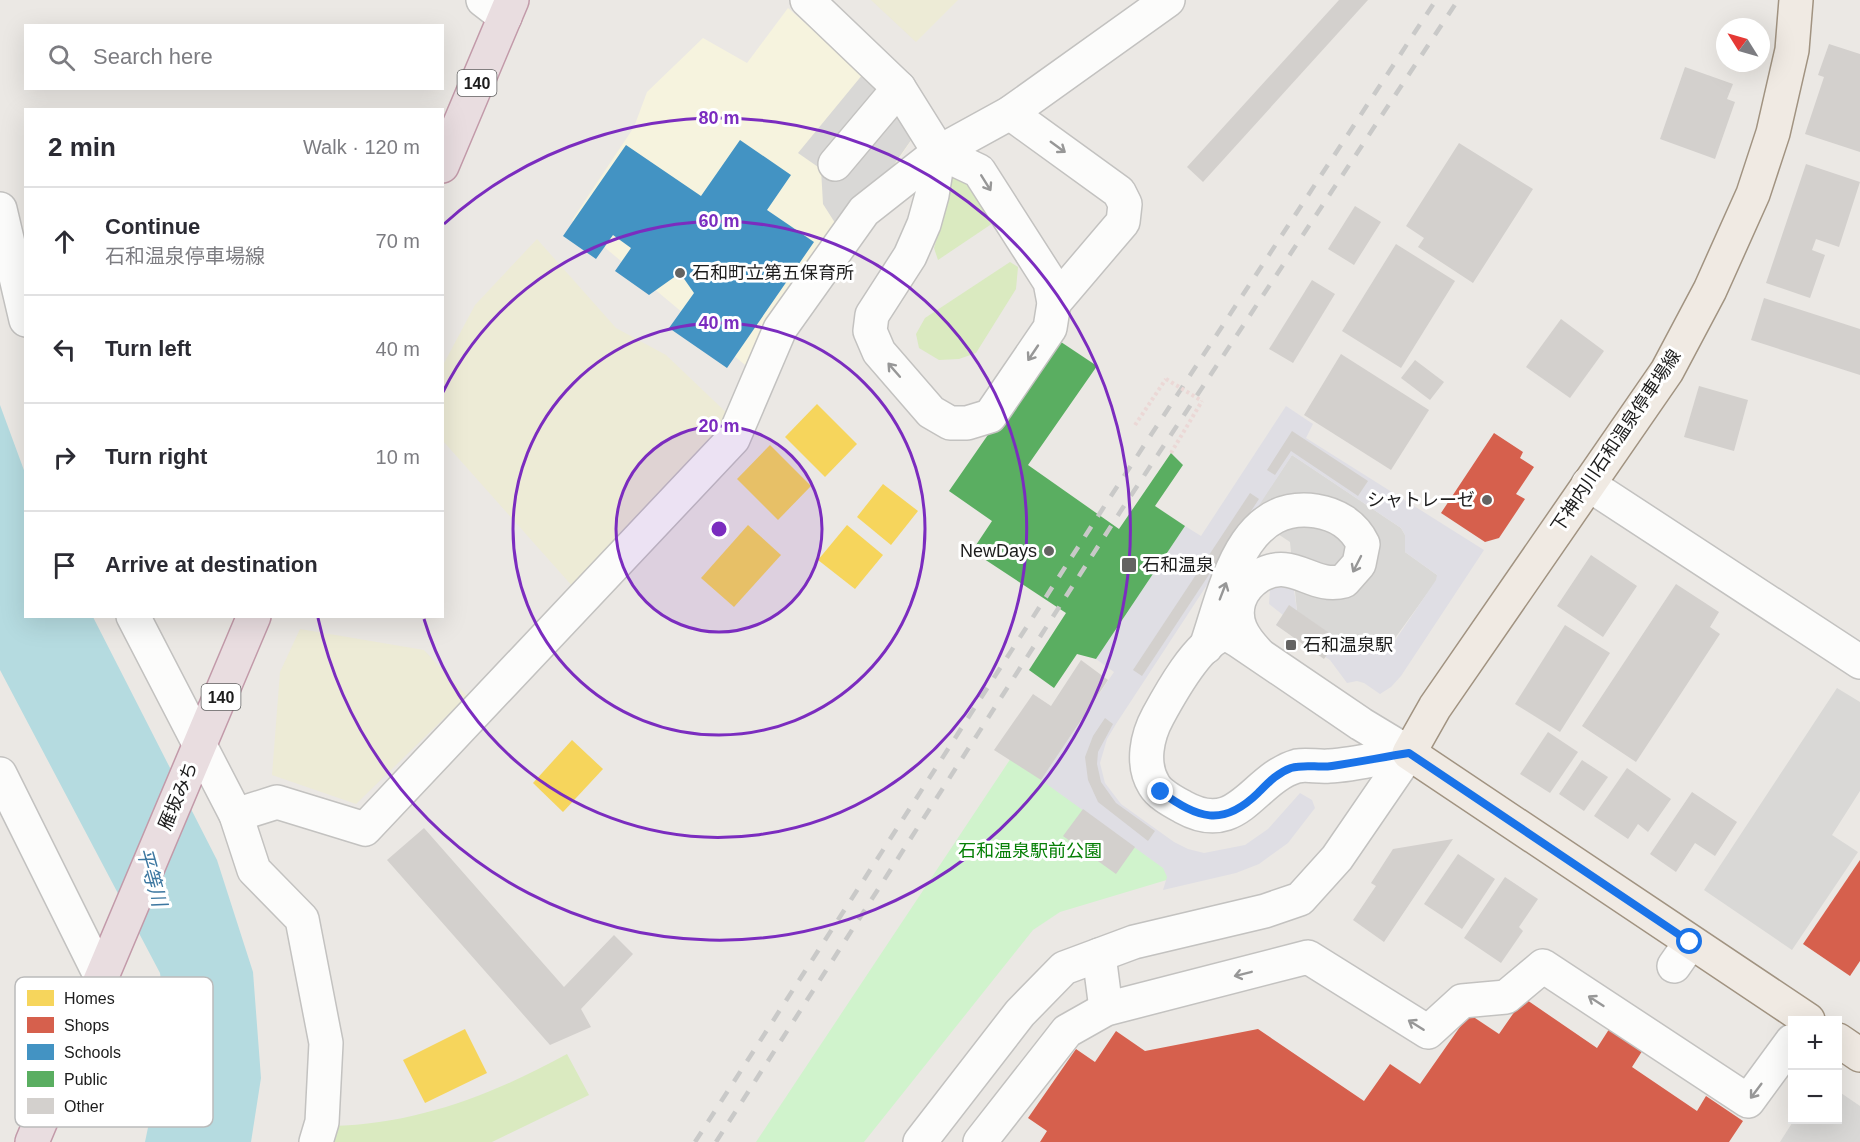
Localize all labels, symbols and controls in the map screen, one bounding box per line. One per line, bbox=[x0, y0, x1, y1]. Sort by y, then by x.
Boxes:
north arrow bbox=[1716, 18, 1770, 72]
search box bbox=[24, 24, 444, 90]
icon: search bbox=[45, 41, 78, 74]
text: Search here bbox=[93, 44, 213, 69]
road number: 140 bbox=[458, 70, 496, 96]
text: 80 m bbox=[698, 108, 740, 128]
text: 2 min bbox=[48, 132, 116, 162]
text: Walk · 120 m bbox=[303, 136, 420, 158]
one-way arrow bbox=[1049, 141, 1065, 154]
one-way arrow bbox=[981, 174, 993, 191]
text: 60 m bbox=[698, 211, 740, 231]
text: Continue bbox=[105, 214, 200, 239]
icon: ahead bbox=[48, 225, 81, 258]
text: 70 m bbox=[376, 230, 420, 252]
text: 石和温泉停車場線 bbox=[105, 245, 265, 267]
place label: 石和町立第五保育所 bbox=[692, 263, 854, 283]
marker: 石和町立第五保育所 bbox=[673, 266, 687, 280]
text: 40 m bbox=[698, 313, 740, 333]
icon: left bbox=[48, 333, 81, 366]
text: Turn left bbox=[105, 336, 191, 361]
text: 40 m bbox=[376, 338, 420, 360]
one-way arrow bbox=[1026, 345, 1039, 362]
street label: 下神内川石和温泉停車場線 bbox=[1547, 346, 1685, 536]
one-way arrow bbox=[887, 362, 901, 377]
text: 20 m bbox=[698, 416, 740, 436]
icon: right bbox=[48, 441, 81, 474]
text: Turn right bbox=[105, 444, 207, 469]
text: 10 m bbox=[376, 446, 420, 468]
place label: シャトレーゼ bbox=[1367, 490, 1475, 510]
marker: シャトレーゼ bbox=[1480, 493, 1494, 507]
centre of rings bbox=[709, 519, 729, 539]
place label: NewDays bbox=[960, 541, 1037, 561]
marker: NewDays bbox=[1042, 544, 1056, 558]
icon: arrive bbox=[48, 549, 81, 582]
text: Arrive at destination bbox=[105, 552, 318, 577]
place label: 石和温泉 bbox=[1142, 555, 1214, 575]
one-way arrow bbox=[1351, 555, 1363, 573]
marker: 石和温泉 bbox=[1120, 556, 1138, 574]
one-way arrow bbox=[1218, 582, 1229, 600]
place label: 石和温泉駅 bbox=[1303, 635, 1393, 655]
marker: 石和温泉駅 bbox=[1284, 638, 1298, 652]
road number: 140 bbox=[202, 684, 240, 710]
street label: 雁坂みち bbox=[155, 759, 201, 833]
route end bbox=[1147, 778, 1173, 804]
park label: 石和温泉駅前公園 bbox=[958, 841, 1102, 861]
water label: 平等川 bbox=[133, 845, 171, 911]
route start bbox=[1676, 928, 1702, 954]
one-way arrow bbox=[1233, 969, 1252, 980]
legend bbox=[15, 977, 213, 1127]
text: Homes bbox=[64, 990, 115, 1007]
one-way arrow bbox=[1588, 995, 1605, 1007]
map controls bbox=[1788, 1016, 1842, 1124]
button: + bbox=[1788, 1016, 1842, 1070]
text: Shops bbox=[64, 1017, 109, 1034]
one-way arrow bbox=[1408, 1019, 1425, 1031]
text: Schools bbox=[64, 1044, 121, 1061]
button: − bbox=[1788, 1070, 1842, 1124]
text: Public bbox=[64, 1071, 108, 1088]
one-way arrow bbox=[1750, 1083, 1763, 1099]
text: Other bbox=[64, 1098, 105, 1115]

